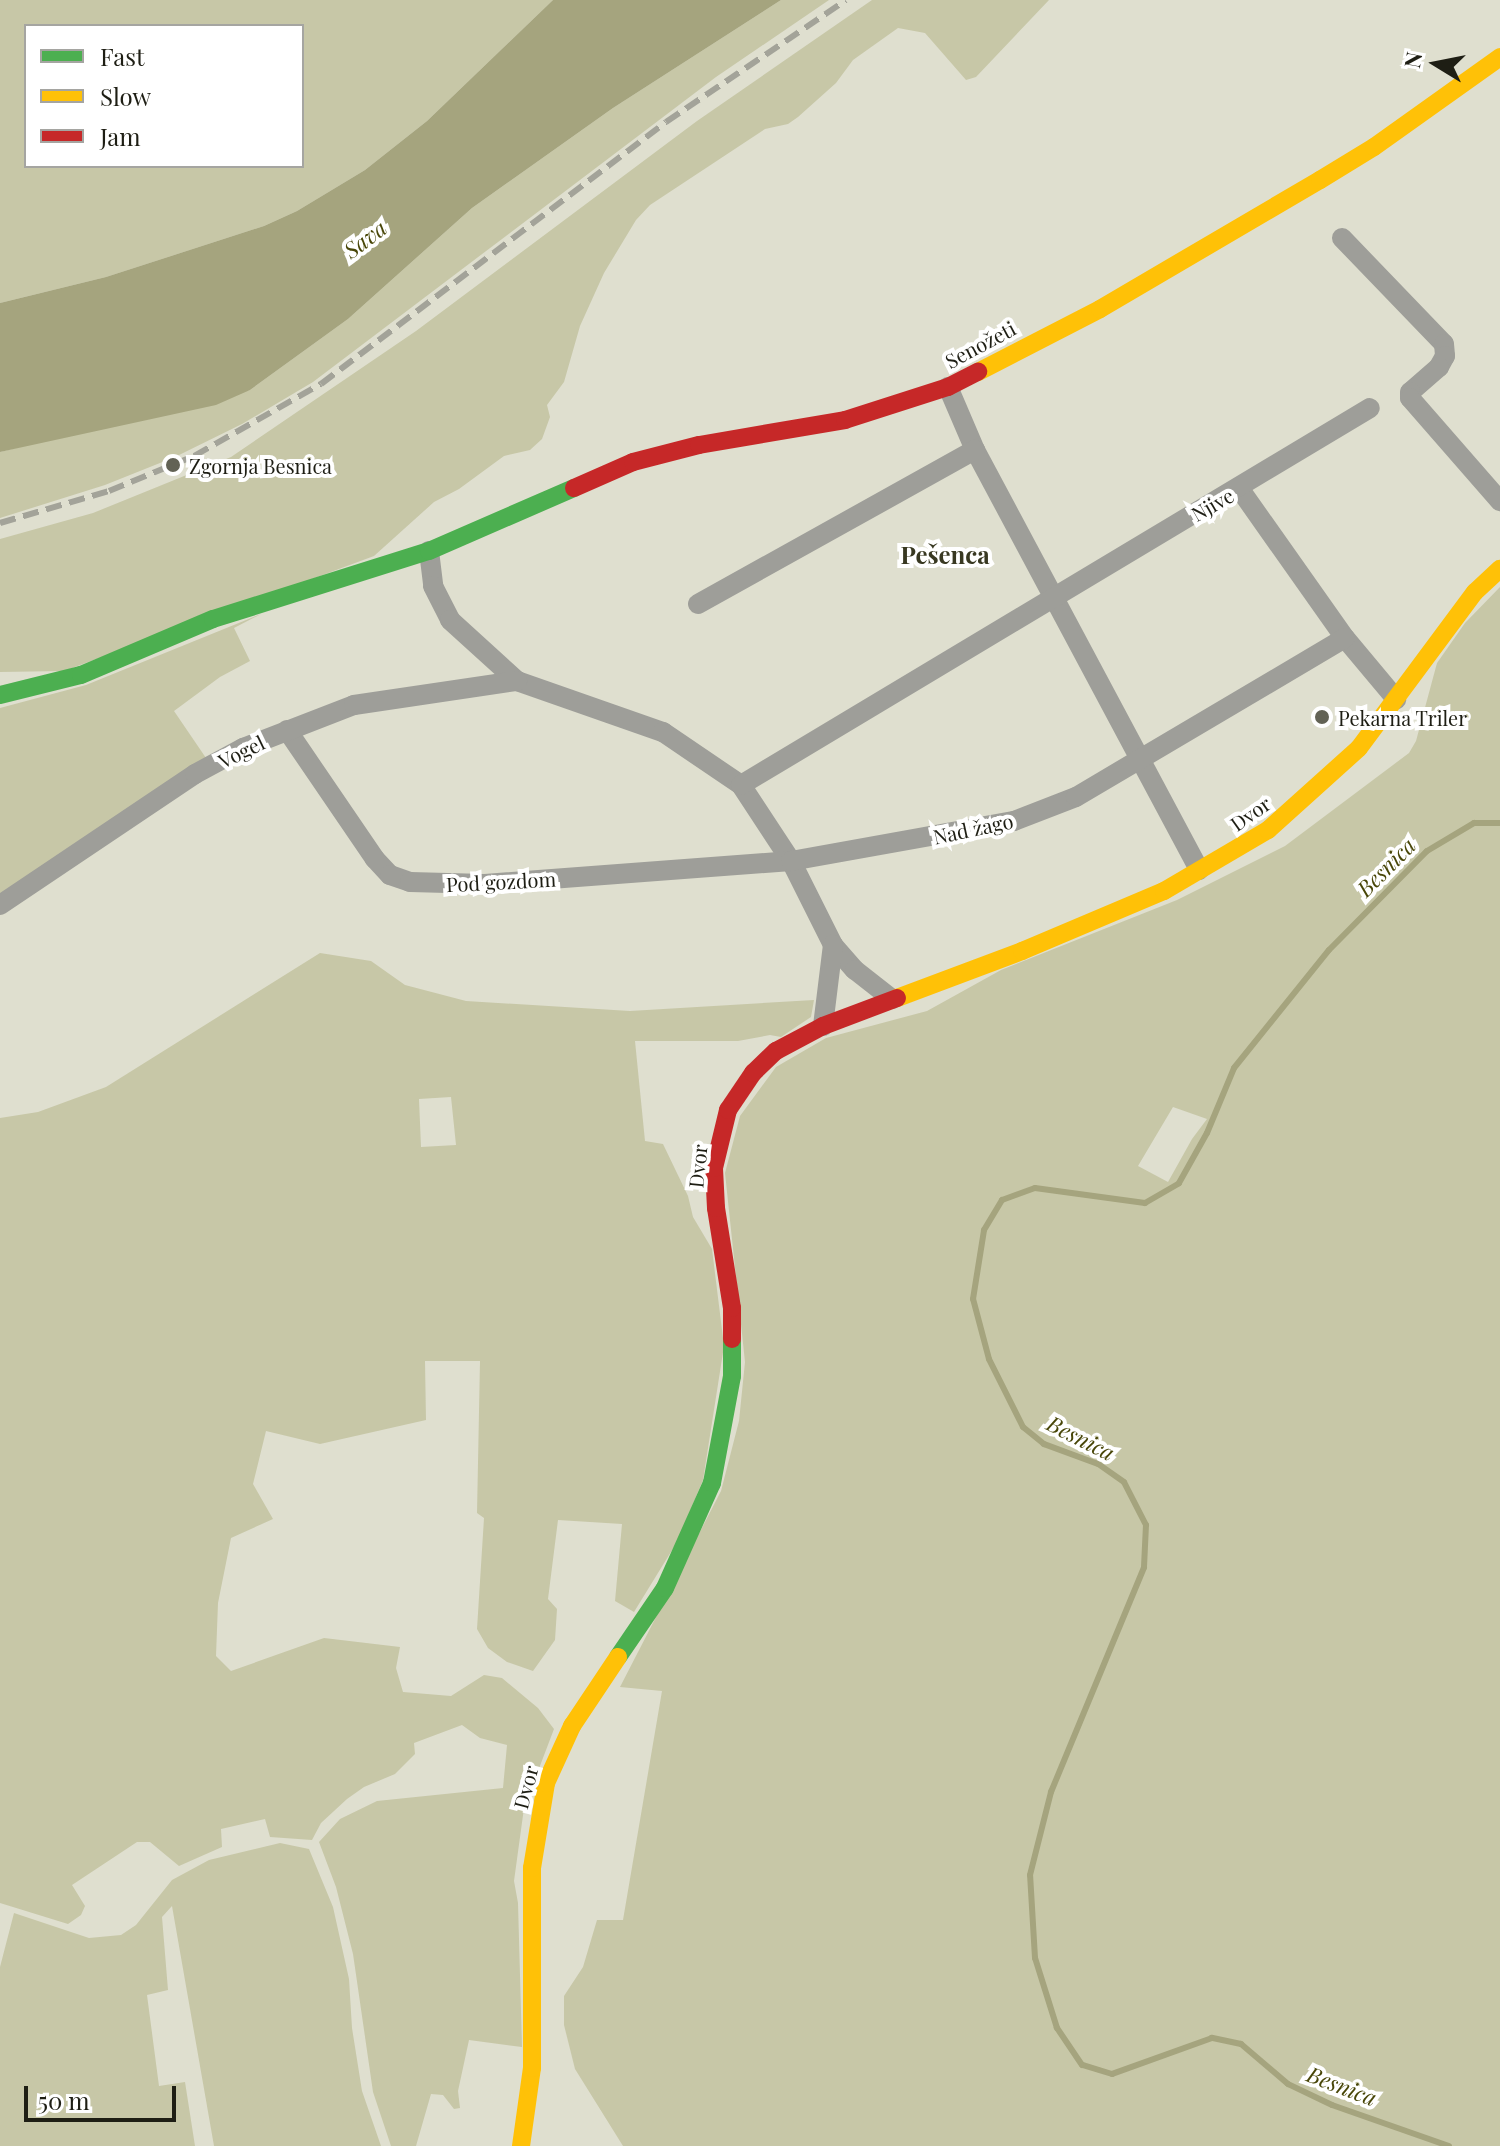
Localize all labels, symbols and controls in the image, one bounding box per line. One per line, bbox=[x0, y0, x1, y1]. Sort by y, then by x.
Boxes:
legend bbox=[24, 24, 304, 168]
north arrow bbox=[1396, 24, 1476, 104]
text: Fast bbox=[100, 40, 145, 72]
text: N bbox=[1396, 49, 1429, 70]
text: Slow bbox=[100, 80, 151, 112]
text: Jam bbox=[100, 120, 141, 152]
water label: Sava bbox=[338, 214, 392, 264]
street label: Senožeti bbox=[941, 315, 1019, 373]
place label: Zgornja Besnica bbox=[189, 453, 332, 477]
marker: Zgornja Besnica bbox=[164, 456, 182, 474]
street label: Njive bbox=[1186, 482, 1238, 526]
district label: Pešenca bbox=[900, 541, 990, 569]
place label: Pekarna Triler bbox=[1338, 705, 1468, 729]
marker: Pekarna Triler bbox=[1313, 708, 1331, 726]
street label: Vogel bbox=[214, 730, 268, 772]
street label: Dvor bbox=[1225, 791, 1275, 835]
street label: Nad žago bbox=[931, 808, 1015, 848]
water label: Besnica bbox=[1351, 832, 1421, 902]
street label: Pod gozdom bbox=[445, 866, 557, 896]
street label: Dvor bbox=[683, 1143, 711, 1189]
water label: Besnica bbox=[1043, 1410, 1119, 1466]
street label: Dvor bbox=[508, 1763, 542, 1811]
water label: Besnica bbox=[1304, 2061, 1380, 2111]
scale bar bbox=[28, 2070, 180, 2120]
text: 50 m bbox=[38, 2084, 90, 2116]

